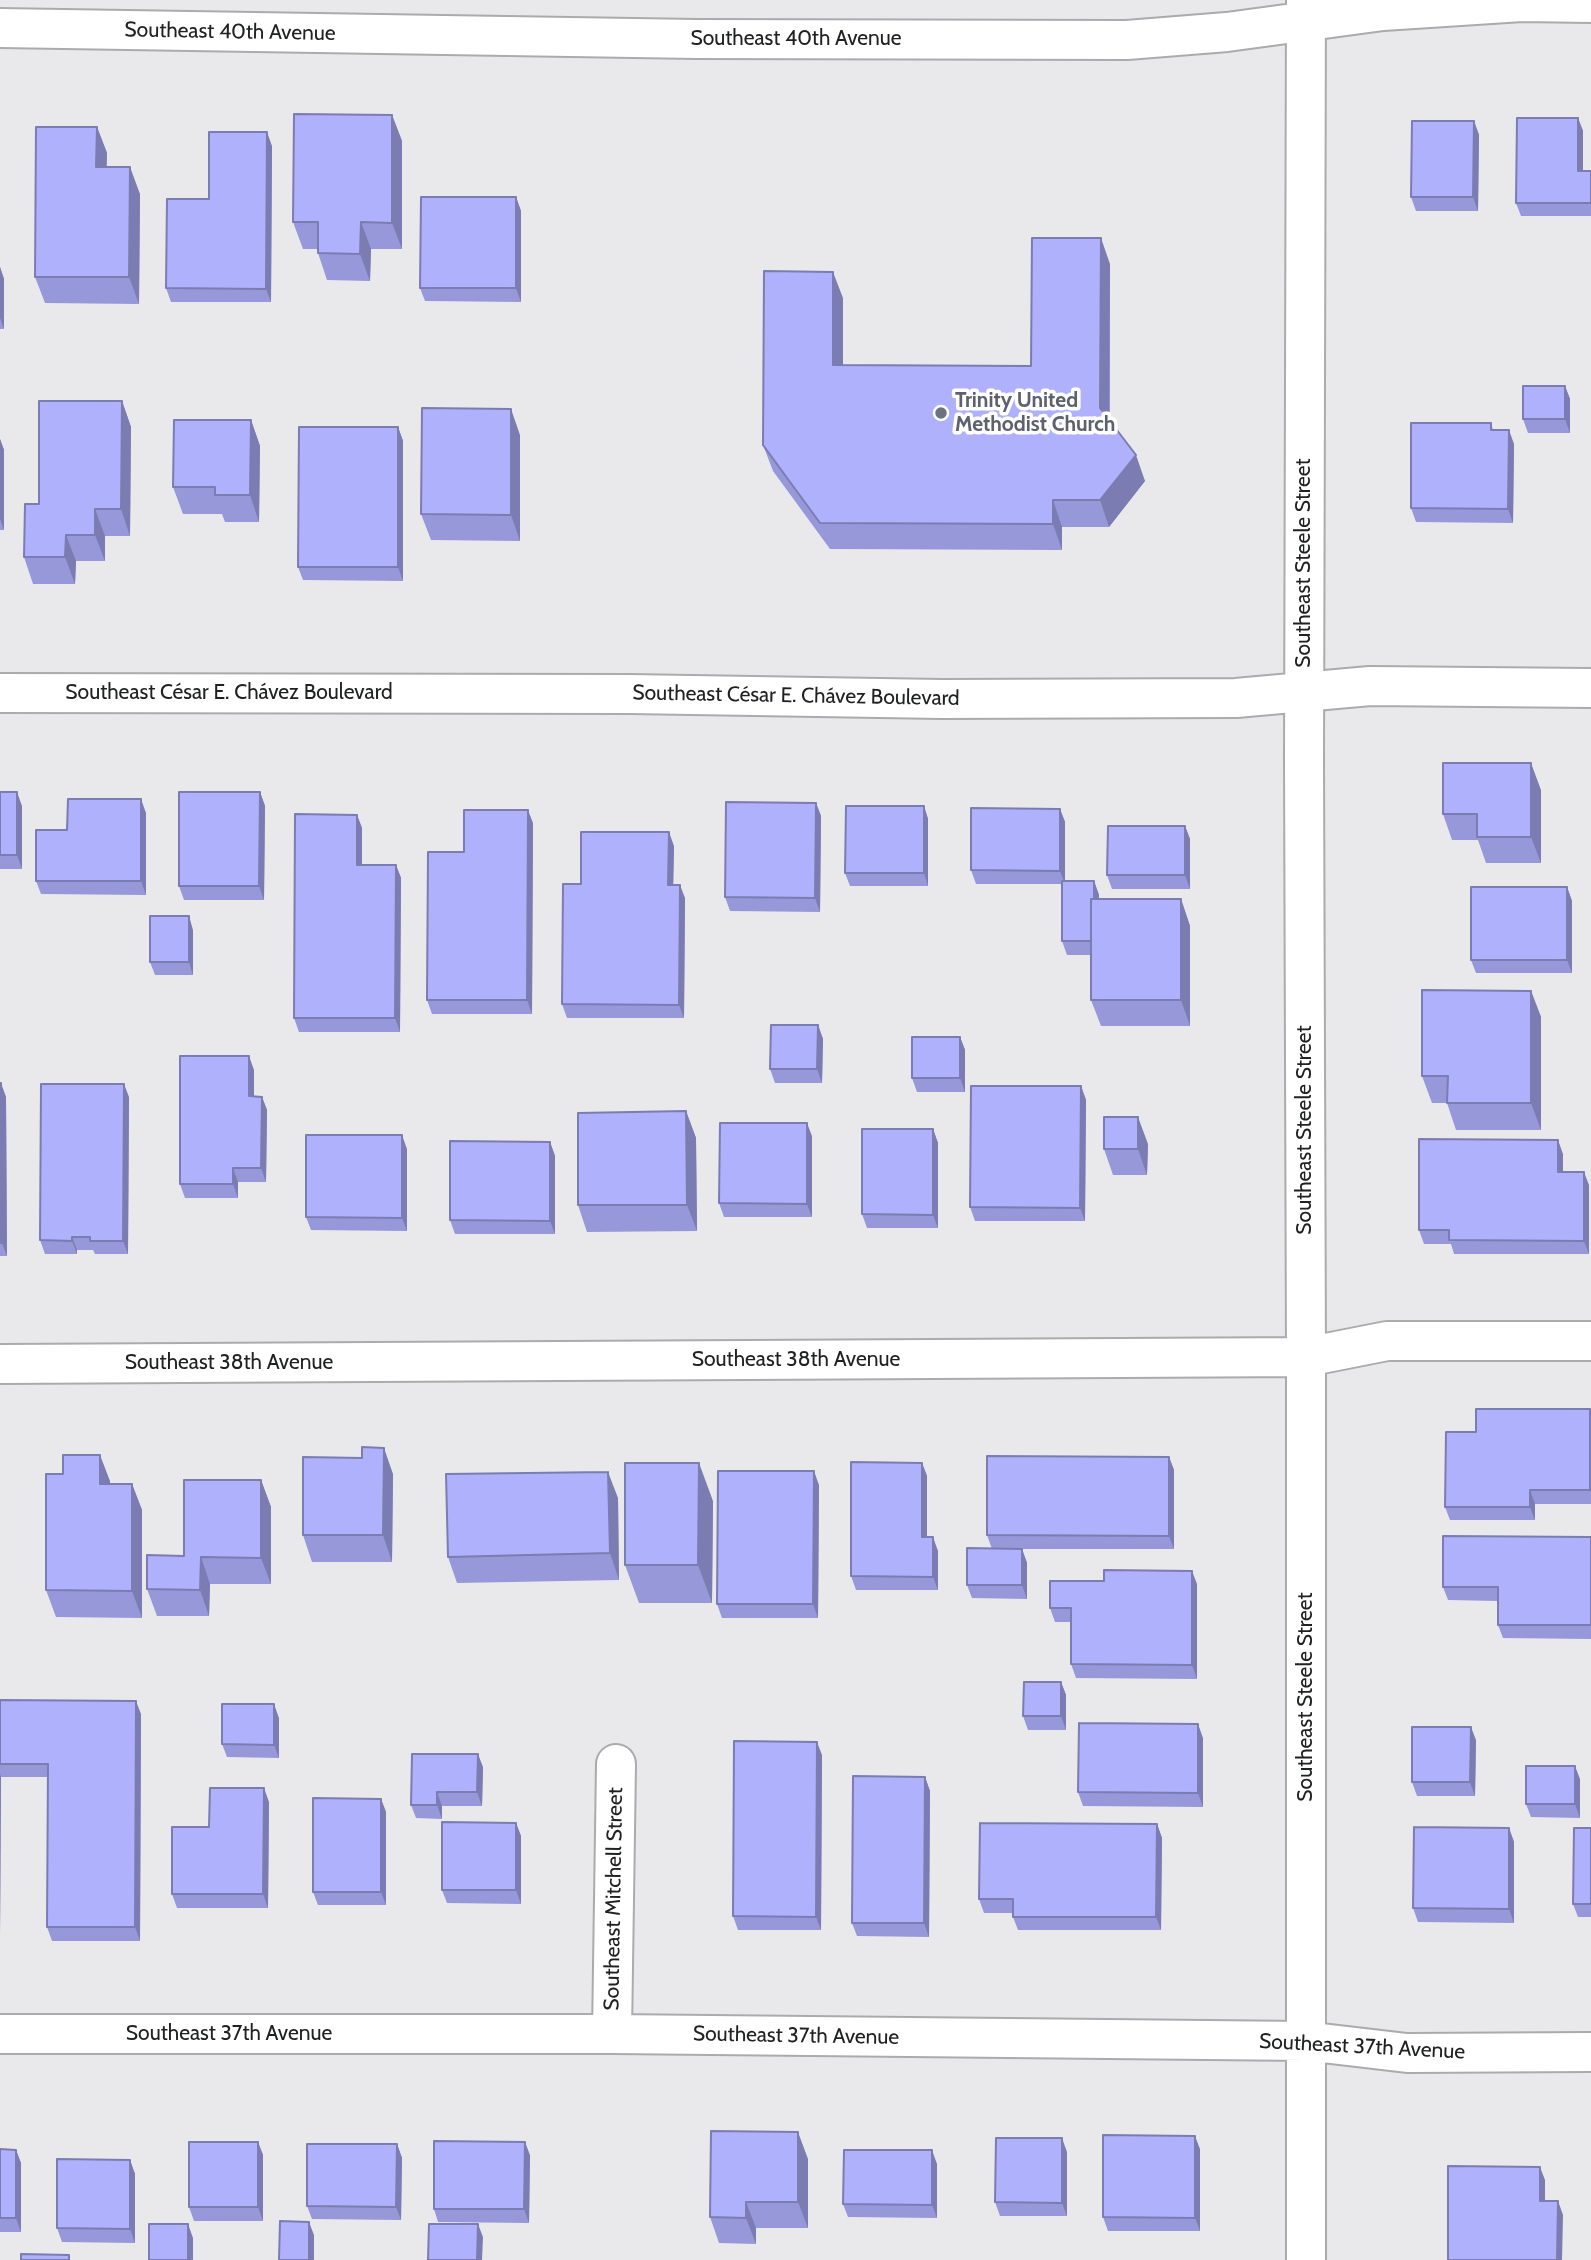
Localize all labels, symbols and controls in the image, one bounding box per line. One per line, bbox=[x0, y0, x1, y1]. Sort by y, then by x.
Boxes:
street label: Southeast 40th Avenue bbox=[124, 18, 336, 46]
street label: Southeast 40th Avenue bbox=[690, 26, 902, 52]
place label: Trinity United Methodist Church bbox=[955, 388, 1115, 438]
marker: Trinity United Methodist Church bbox=[933, 405, 949, 421]
street label: Southeast Steele Street bbox=[1291, 458, 1317, 668]
street label: Southeast César E. Chávez Boulevard bbox=[65, 680, 393, 706]
street label: Southeast César E. Chávez Boulevard bbox=[632, 681, 960, 711]
street label: Southeast Steele Street bbox=[1292, 1025, 1318, 1235]
street label: Southeast 38th Avenue bbox=[692, 1347, 900, 1373]
street label: Southeast 38th Avenue bbox=[125, 1350, 333, 1376]
street label: Southeast Steele Street bbox=[1293, 1592, 1319, 1802]
street label: Southeast Mitchell Street bbox=[599, 1787, 629, 2011]
street label: Southeast 37th Avenue bbox=[126, 2021, 332, 2047]
street label: Southeast 37th Avenue bbox=[693, 2022, 899, 2050]
street label: Southeast 37th Avenue bbox=[1258, 2029, 1466, 2065]

